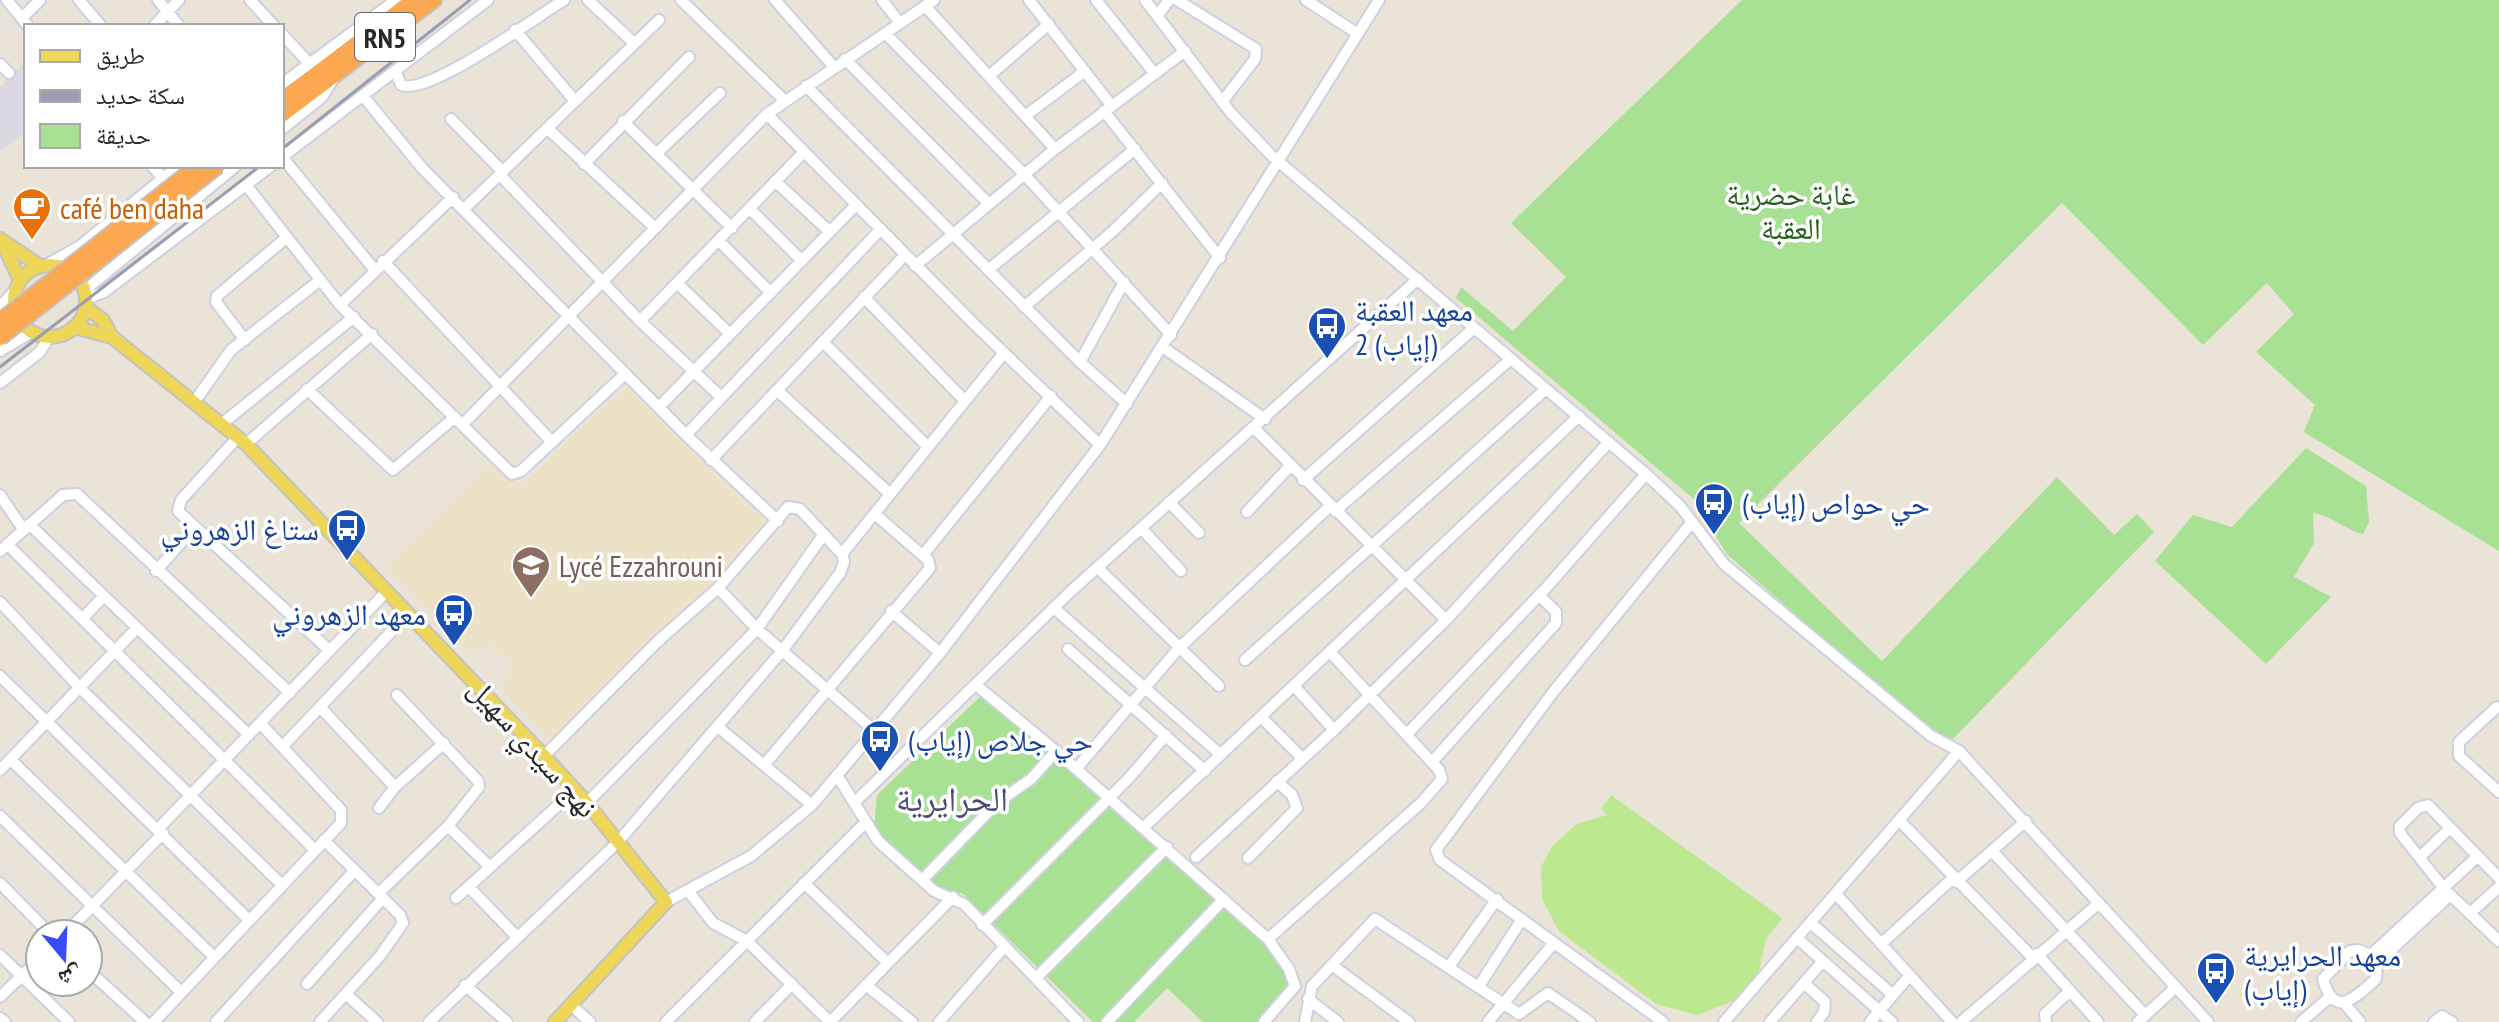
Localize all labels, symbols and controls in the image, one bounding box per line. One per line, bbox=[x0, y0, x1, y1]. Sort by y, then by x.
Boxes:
road number: RN5 bbox=[355, 13, 415, 61]
legend bbox=[24, 24, 284, 168]
text: طريق bbox=[96, 40, 145, 71]
text: سكة حديد bbox=[96, 80, 185, 111]
text: حديقة bbox=[96, 120, 151, 151]
park label: غابة حضرية العقبة bbox=[1726, 174, 1856, 247]
cafe icon: café ben daha bbox=[11, 186, 53, 241]
place label: café ben daha bbox=[60, 188, 204, 227]
place label: معهد العقبة 2 (إياب) bbox=[1355, 290, 1473, 364]
bus stop icon: معهد العقبة 2 (إياب) bbox=[1306, 305, 1348, 360]
bus stop icon: حي حواص (إياب) bbox=[1693, 481, 1735, 536]
place label: حي حواص (إياب) bbox=[1742, 483, 1930, 527]
bus stop icon: ستاغ الزهروني bbox=[326, 507, 368, 562]
place label: ستاغ الزهروني bbox=[161, 509, 319, 553]
school or university icon: Lycé Ezzahrouni bbox=[510, 544, 552, 599]
place label: Lycé Ezzahrouni bbox=[559, 546, 723, 585]
bus stop icon: معهد الزهروني bbox=[433, 592, 475, 647]
place label: معهد الزهروني bbox=[272, 594, 426, 638]
street label: نهج سيدي سهيل bbox=[457, 669, 607, 829]
bus stop icon: حي جلاص (إياب) bbox=[859, 718, 901, 773]
place label: حي جلاص (إياب) bbox=[908, 720, 1093, 764]
district label: الحرايرية bbox=[896, 776, 1008, 820]
north arrow bbox=[24, 918, 104, 998]
place label: معهد الحرايرية (إياب) bbox=[2244, 935, 2401, 1009]
bus stop icon: معهد الحرايرية (إياب) bbox=[2195, 950, 2237, 1005]
text: ش bbox=[55, 960, 86, 994]

